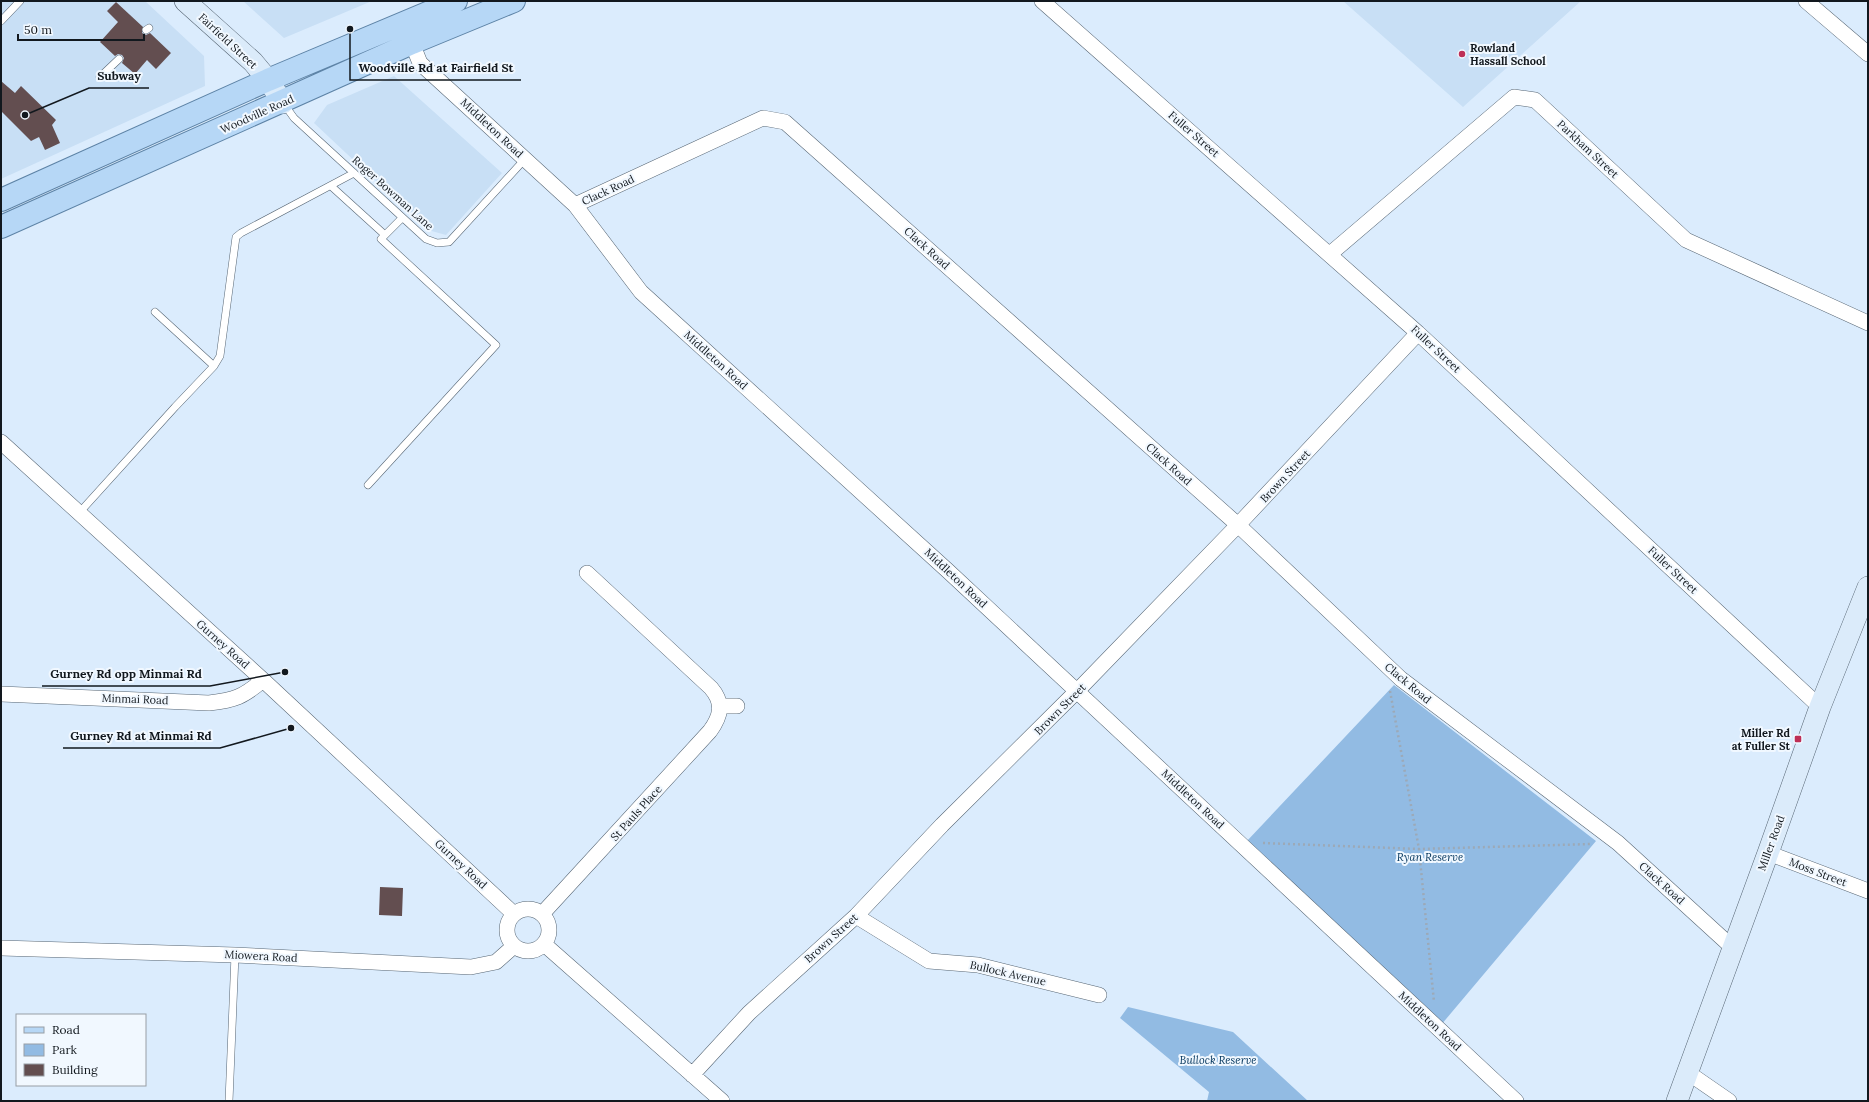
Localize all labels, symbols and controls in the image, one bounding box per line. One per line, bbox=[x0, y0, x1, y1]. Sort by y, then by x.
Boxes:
street label: Fairfield Street bbox=[196, 10, 261, 72]
scale bar bbox=[18, 16, 144, 42]
text: 50 m bbox=[24, 22, 52, 37]
place label: Rowland Hassall School bbox=[1470, 41, 1546, 68]
marker: Rowland Hassall School bbox=[1457, 49, 1467, 59]
callout: Woodville Rd at Fairfield St bbox=[350, 56, 521, 80]
text: Woodville Rd at Fairfield St bbox=[358, 60, 515, 75]
callout: Subway bbox=[89, 64, 149, 88]
text: Subway bbox=[97, 68, 141, 83]
street label: Woodville Road bbox=[218, 91, 296, 136]
street label: Middleton Road bbox=[458, 95, 527, 161]
street label: Fuller Street bbox=[1166, 108, 1223, 161]
street label: Parkham Street bbox=[1554, 117, 1622, 182]
street label: Roger Bowman Lane bbox=[349, 153, 437, 233]
street label: Clack Road bbox=[579, 172, 637, 208]
street label: Clack Road bbox=[901, 224, 953, 272]
street label: Fuller Street bbox=[1408, 322, 1464, 376]
street label: Middleton Road bbox=[681, 328, 751, 393]
street label: Clack Road bbox=[1143, 440, 1195, 488]
street label: Brown Street bbox=[1257, 446, 1314, 505]
street label: Fuller Street bbox=[1645, 543, 1701, 597]
street label: Middleton Road bbox=[922, 545, 991, 611]
street label: Gurney Road bbox=[194, 617, 253, 672]
street label: Clack Road bbox=[1382, 659, 1434, 707]
callout: Gurney Rd opp Minmai Rd bbox=[42, 662, 210, 686]
text: Gurney Rd opp Minmai Rd bbox=[50, 666, 202, 681]
street label: Brown Street bbox=[1031, 680, 1089, 738]
street label: Minmai Road bbox=[101, 691, 169, 707]
callout: Gurney Rd at Minmai Rd bbox=[63, 724, 220, 748]
place label: Miller Rd at Fuller St bbox=[1732, 726, 1790, 753]
text: Gurney Rd at Minmai Rd bbox=[70, 728, 212, 743]
marker: Miller Rd at Fuller St bbox=[1793, 734, 1803, 744]
street label: Middleton Road bbox=[1159, 766, 1228, 832]
street label: St Pauls Place bbox=[607, 782, 665, 844]
street label: Miller Road bbox=[1754, 813, 1788, 873]
street label: Gurney Road bbox=[432, 836, 490, 892]
park label: Ryan Reserve bbox=[1397, 850, 1463, 864]
street label: Moss Street bbox=[1787, 855, 1850, 890]
street label: Clack Road bbox=[1636, 859, 1688, 907]
street label: Brown Street bbox=[801, 910, 861, 966]
street label: Miowera Road bbox=[224, 947, 298, 965]
street label: Bullock Avenue bbox=[969, 957, 1047, 989]
street label: Middleton Road bbox=[1396, 988, 1465, 1054]
legend bbox=[16, 1014, 146, 1086]
text: Road bbox=[52, 1022, 80, 1037]
text: Park bbox=[52, 1042, 78, 1057]
park label: Bullock Reserve bbox=[1179, 1053, 1257, 1067]
text: Building bbox=[52, 1062, 98, 1077]

